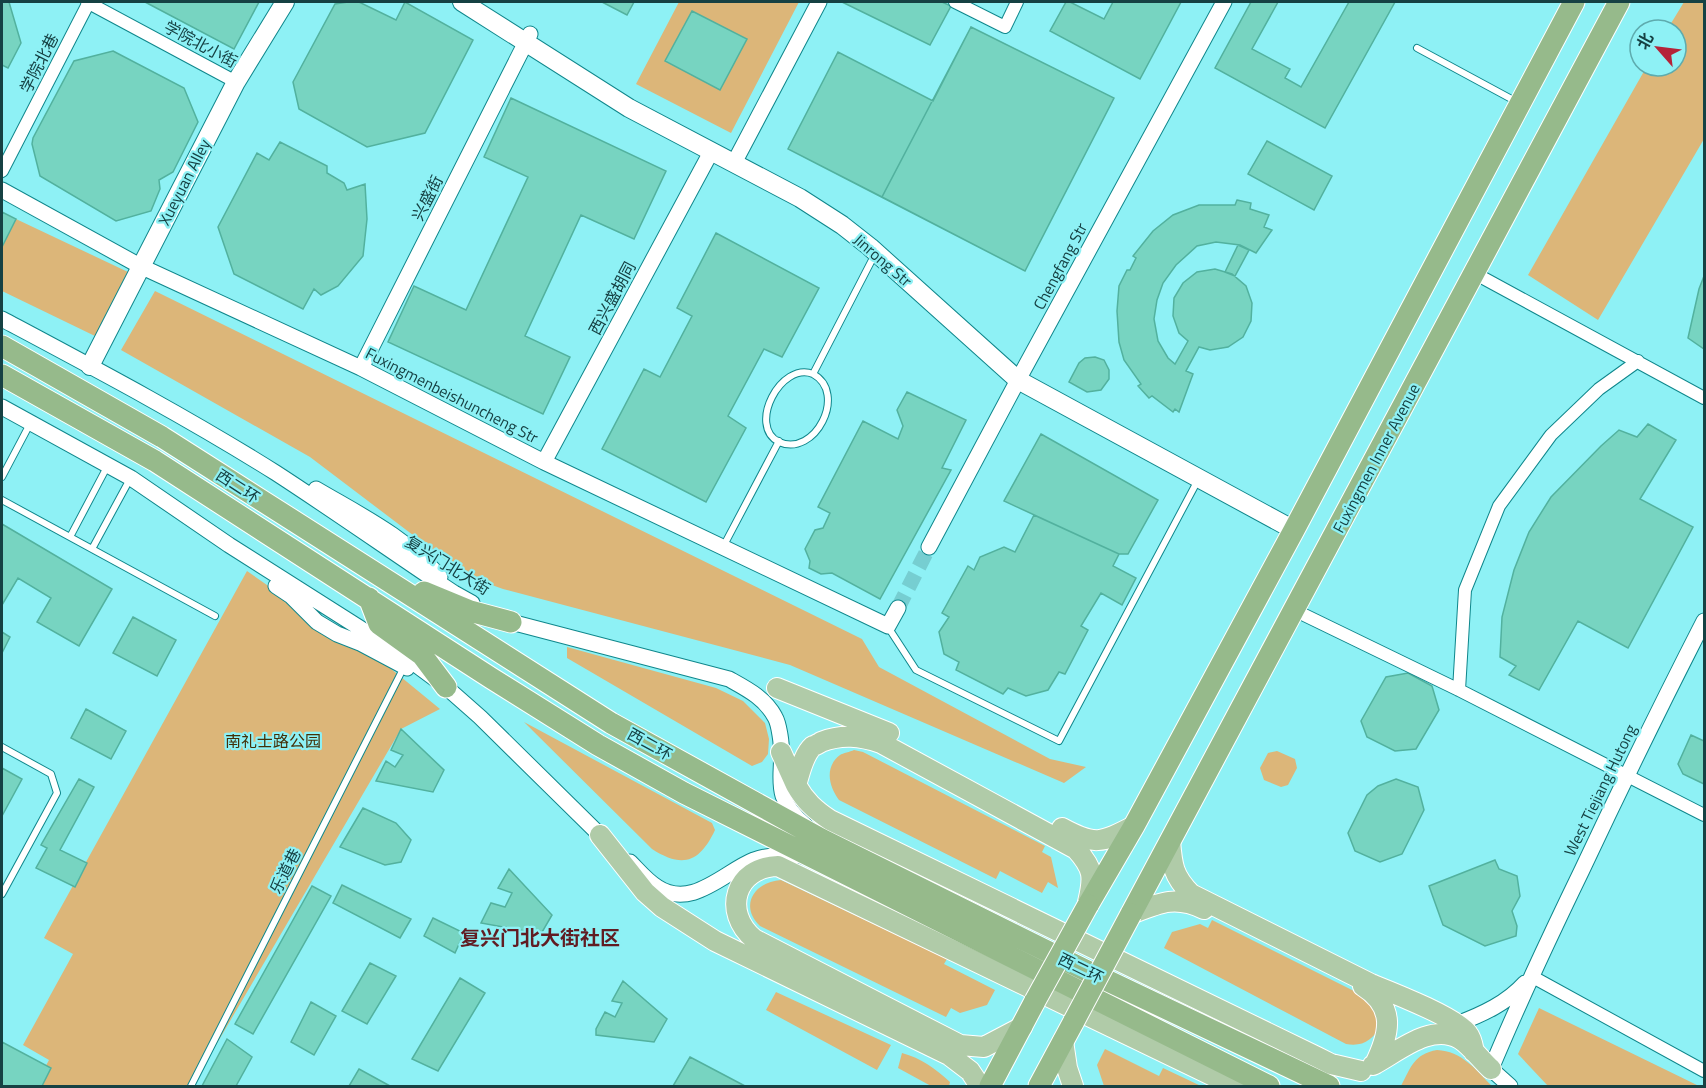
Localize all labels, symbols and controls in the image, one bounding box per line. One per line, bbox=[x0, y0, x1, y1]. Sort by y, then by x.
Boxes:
street label: 学院北小街 bbox=[160, 15, 242, 73]
north arrow bbox=[1628, 18, 1688, 78]
text: 北 bbox=[1630, 28, 1659, 54]
street label: 学院北巷 bbox=[14, 29, 64, 97]
street label: Xueyuan Alley bbox=[152, 134, 216, 229]
street label: 兴盛街 bbox=[405, 171, 449, 225]
street label: Chengfang Str bbox=[1027, 218, 1093, 314]
street label: Jinrong Str bbox=[849, 228, 918, 293]
street label: 西兴盛胡同 bbox=[583, 257, 641, 339]
street label: Fuxingmenbeishuncheng Str bbox=[361, 341, 543, 449]
street label: Fuxingmen Inner Avenue bbox=[1326, 379, 1426, 537]
street label: 西二环 bbox=[211, 463, 265, 509]
street label: 复兴门北大街 bbox=[401, 529, 495, 601]
street label: West Tiejiang Hutong bbox=[1558, 720, 1642, 860]
street label: 西二环 bbox=[623, 722, 677, 766]
park label: 南礼士路公园 bbox=[225, 729, 321, 753]
street label: 乐道巷 bbox=[263, 844, 307, 898]
district label: 复兴门北大街社区 bbox=[460, 922, 620, 953]
street label: 西二环 bbox=[1054, 947, 1108, 989]

